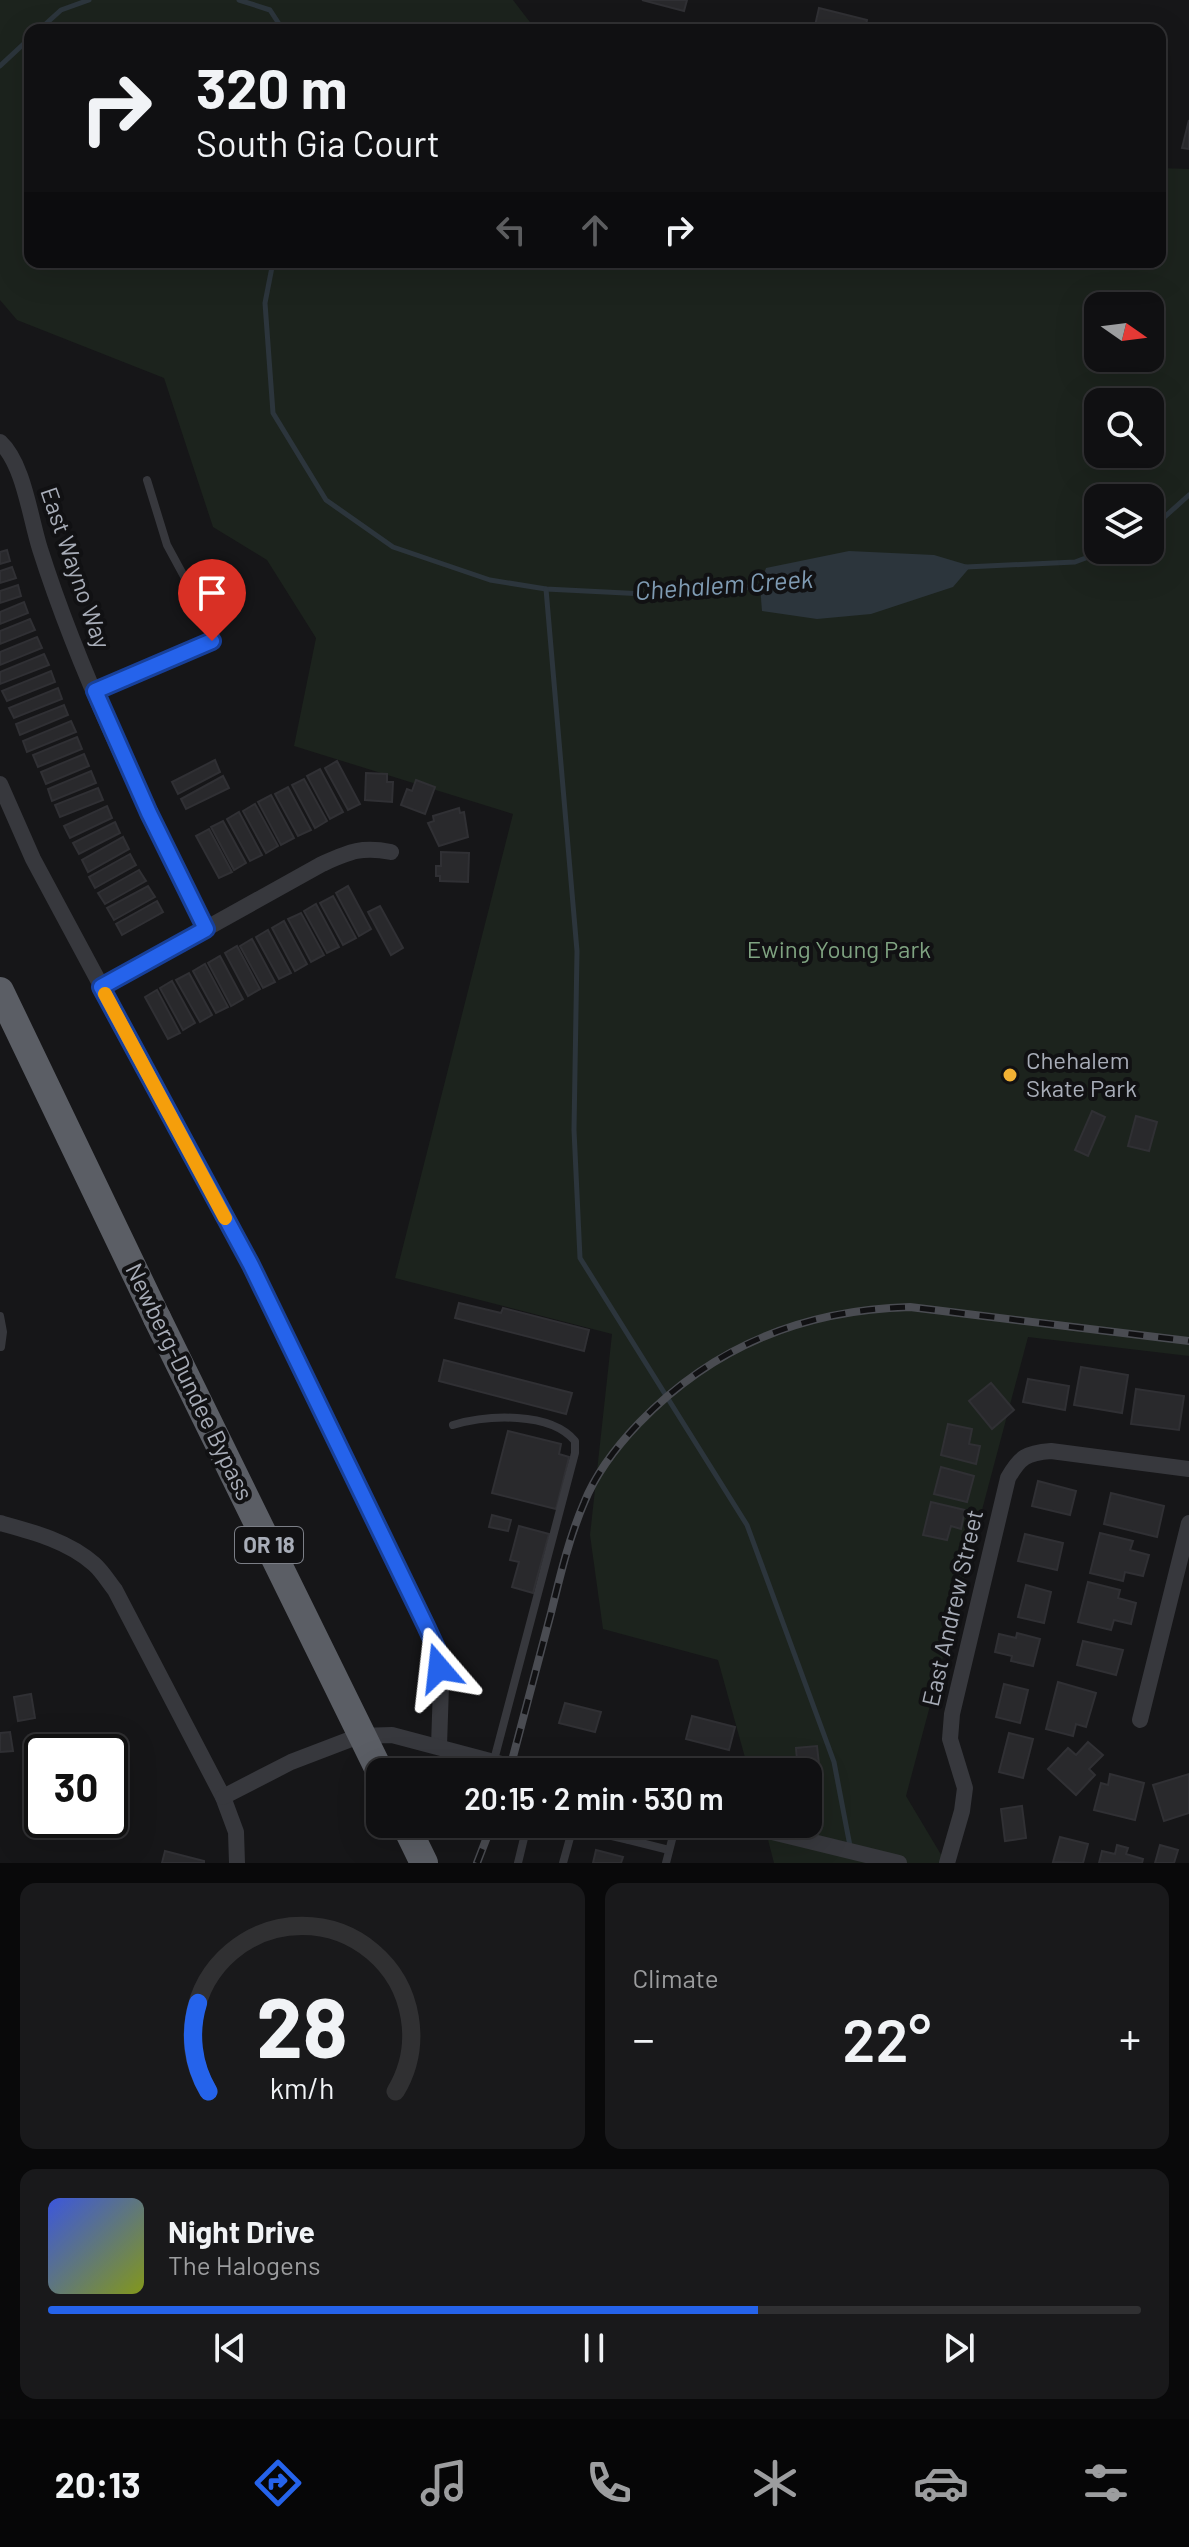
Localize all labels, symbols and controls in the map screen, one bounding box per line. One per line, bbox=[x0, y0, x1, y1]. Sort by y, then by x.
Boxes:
text: 320 m bbox=[196, 53, 347, 120]
icon: right bbox=[64, 56, 168, 160]
text: South Gia Court bbox=[196, 121, 440, 164]
icon: left bbox=[489, 208, 533, 252]
icon: ahead bbox=[573, 208, 617, 252]
icon: right bbox=[657, 208, 701, 252]
north arrow bbox=[1084, 292, 1164, 372]
map controls bbox=[1084, 292, 1164, 564]
button: search bbox=[1084, 388, 1164, 468]
street label: East Wayno Way bbox=[35, 483, 118, 652]
button: layers bbox=[1084, 484, 1164, 564]
pin bbox=[178, 559, 246, 641]
water label: Chehalem Creek bbox=[634, 562, 814, 605]
icon: arrive bbox=[190, 571, 234, 615]
park label: Ewing Young Park bbox=[747, 934, 931, 963]
place label: Chehalem Skate Park bbox=[1026, 1045, 1137, 1102]
marker: Chehalem Skate Park bbox=[1001, 1066, 1019, 1084]
street label: Newberg-Dundee Bypass bbox=[120, 1258, 260, 1505]
street label: East Andrew Street bbox=[915, 1506, 988, 1709]
road number: OR 18 bbox=[235, 1527, 303, 1563]
position arrow bbox=[397, 1626, 481, 1710]
speed limit sign: 30 bbox=[24, 1734, 128, 1838]
text: 20:15 · 2 min · 530 m bbox=[464, 1780, 724, 1816]
text: Climate bbox=[633, 1962, 719, 1993]
text: 28 bbox=[256, 1975, 348, 2075]
text: 22° bbox=[842, 2002, 931, 2074]
text: − bbox=[633, 2011, 655, 2064]
text: + bbox=[1119, 2011, 1141, 2064]
text: km/h bbox=[270, 2070, 335, 2105]
text: Night Drive bbox=[168, 2213, 315, 2249]
text: The Halogens bbox=[168, 2249, 320, 2280]
icon: previous bbox=[208, 2326, 252, 2370]
icon: pause bbox=[572, 2326, 616, 2370]
icon: next bbox=[937, 2326, 981, 2370]
icon: directions bbox=[250, 2455, 306, 2511]
icon: music bbox=[416, 2455, 472, 2511]
icon: phone bbox=[581, 2455, 637, 2511]
icon: climate bbox=[747, 2455, 803, 2511]
icon: car bbox=[913, 2455, 969, 2511]
icon: filters bbox=[1078, 2455, 1134, 2511]
text: 20:13 bbox=[55, 2462, 141, 2505]

